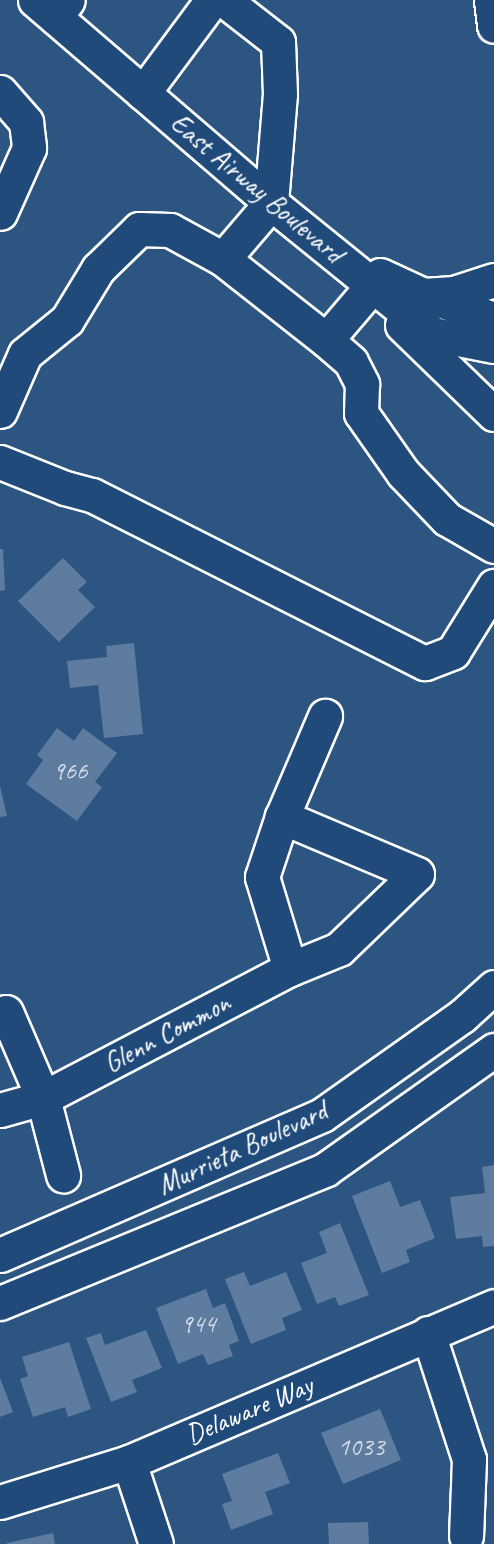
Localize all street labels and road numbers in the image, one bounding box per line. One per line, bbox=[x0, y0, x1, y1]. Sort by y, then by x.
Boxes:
street label: East Airway Boulevard bbox=[164, 106, 350, 270]
street label: Glenn Common bbox=[98, 986, 236, 1080]
street label: Murrieta Boulevard bbox=[151, 1094, 333, 1202]
street label: Delaware Way bbox=[180, 1368, 318, 1452]

